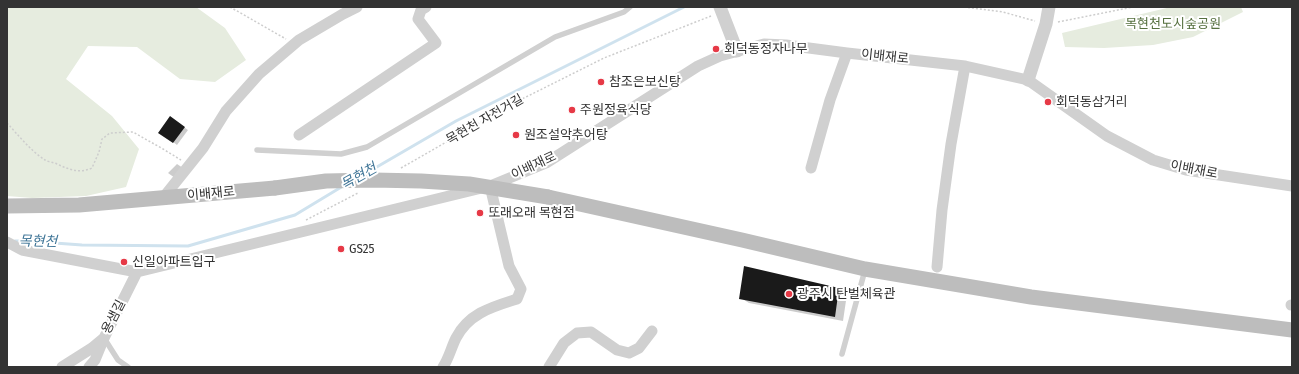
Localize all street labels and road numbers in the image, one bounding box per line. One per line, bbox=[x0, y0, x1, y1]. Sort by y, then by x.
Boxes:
street label: 이배재로 bbox=[860, 47, 910, 67]
street label: 목현천 자전거길 bbox=[444, 92, 526, 148]
street label: 이배재로 bbox=[509, 149, 559, 183]
street label: 이배재로 bbox=[1169, 158, 1219, 182]
street label: 이배재로 bbox=[186, 184, 236, 204]
street label: 용샘길 bbox=[99, 297, 129, 337]

